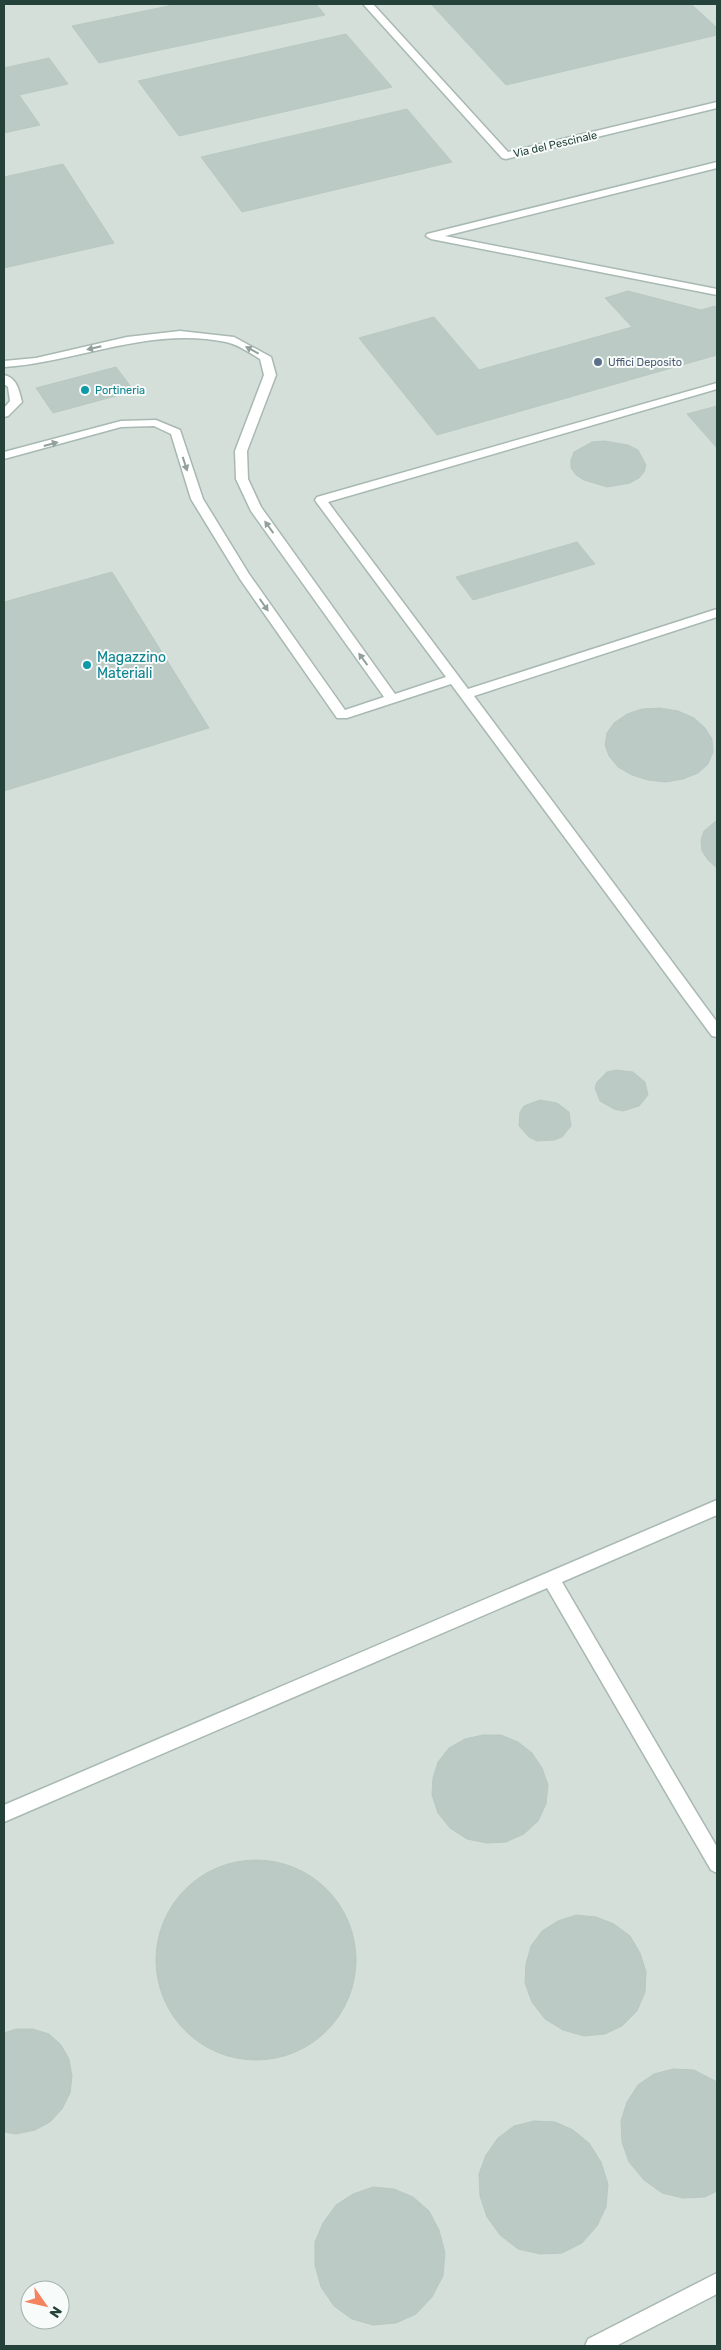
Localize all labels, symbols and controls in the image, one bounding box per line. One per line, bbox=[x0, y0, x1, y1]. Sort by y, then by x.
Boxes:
street label: Via del Pescinale bbox=[512, 129, 598, 160]
one-way arrow bbox=[86, 344, 101, 352]
one-way arrow bbox=[245, 346, 259, 355]
marker: Uffici Deposito bbox=[592, 356, 604, 368]
place label: Uffici Deposito bbox=[608, 356, 682, 369]
marker: Portineria bbox=[79, 384, 91, 396]
place label: Portineria bbox=[95, 384, 145, 397]
one-way arrow bbox=[43, 439, 58, 447]
one-way arrow bbox=[182, 456, 190, 471]
one-way arrow bbox=[264, 520, 274, 534]
one-way arrow bbox=[259, 598, 269, 611]
place label: Magazzino Materiali bbox=[97, 649, 166, 682]
one-way arrow bbox=[358, 652, 368, 666]
marker: Magazzino Materiali bbox=[81, 659, 93, 671]
north arrow bbox=[20, 2280, 70, 2330]
text: N bbox=[45, 2303, 65, 2321]

